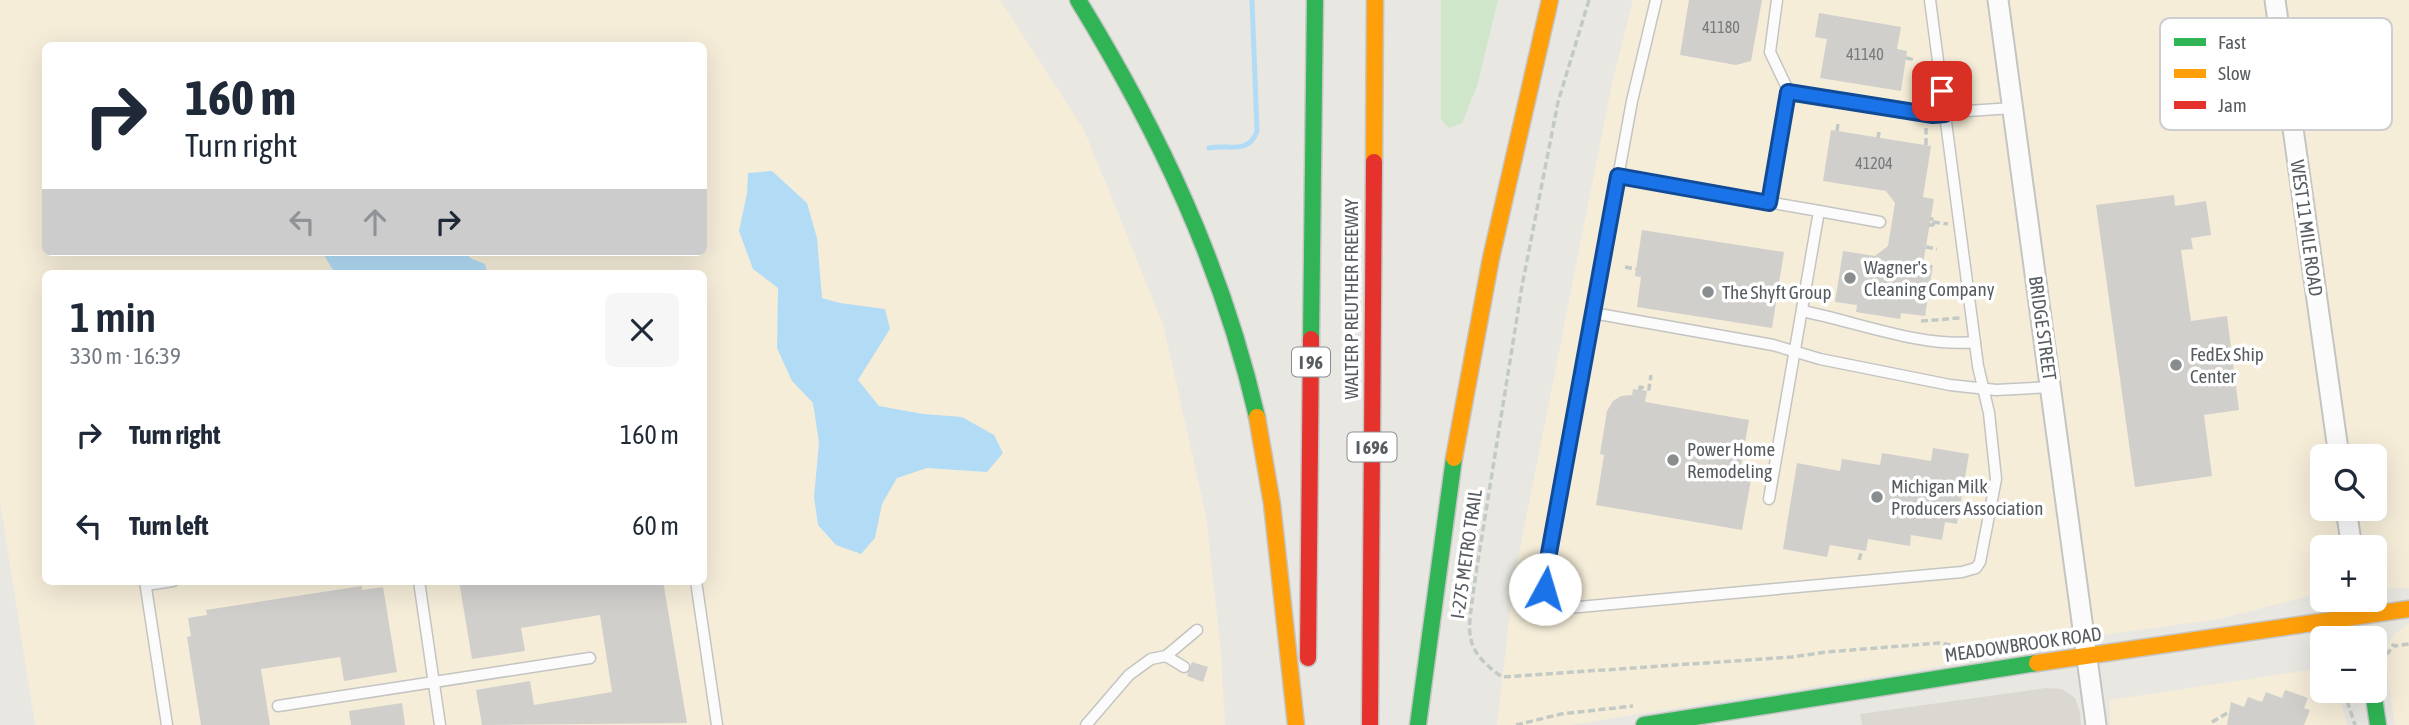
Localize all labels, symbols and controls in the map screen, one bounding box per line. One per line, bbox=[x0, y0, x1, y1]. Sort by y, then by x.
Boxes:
house number: 41180 bbox=[1702, 18, 1740, 36]
legend bbox=[2160, 18, 2392, 130]
text: Fast bbox=[2218, 31, 2246, 53]
house number: 41140 bbox=[1846, 45, 1884, 63]
pin bbox=[1912, 61, 1972, 121]
text: Slow bbox=[2218, 62, 2252, 84]
text: 160 m bbox=[185, 69, 296, 125]
icon: right bbox=[70, 70, 161, 161]
icon: arrive bbox=[1923, 72, 1961, 110]
text: Jam bbox=[2218, 94, 2247, 116]
text: Turn right bbox=[185, 127, 298, 164]
house number: 41204 bbox=[1855, 154, 1893, 172]
street label: WEST 11 MILE ROAD bbox=[2287, 159, 2327, 297]
street label: WALTER P REUTHER FREEWAY bbox=[1340, 198, 1362, 399]
icon: left bbox=[283, 203, 321, 241]
icon: ahead bbox=[356, 203, 394, 241]
icon: right bbox=[429, 203, 467, 241]
place label: Wagner's Cleaning Company bbox=[1864, 256, 1995, 300]
marker: Wagner's Cleaning Company bbox=[1842, 270, 1858, 286]
street label: BRIDGE STREET bbox=[2025, 274, 2061, 382]
place label: The Shyft Group bbox=[1722, 281, 1832, 303]
marker: The Shyft Group bbox=[1700, 284, 1716, 300]
text: 1 min bbox=[70, 293, 156, 341]
button: close bbox=[605, 293, 679, 367]
text: 330 m · 16:39 bbox=[70, 343, 181, 369]
place label: FedEx Ship Center bbox=[2190, 343, 2264, 387]
road number: I 96 bbox=[1292, 348, 1330, 376]
marker: FedEx Ship Center bbox=[2168, 357, 2184, 373]
icon: right bbox=[70, 416, 108, 454]
text: Turn right bbox=[129, 420, 220, 450]
text: 160 m bbox=[620, 420, 679, 450]
road number: I 696 bbox=[1348, 432, 1396, 462]
place label: Power Home Remodeling bbox=[1687, 438, 1775, 482]
map controls bbox=[2310, 444, 2387, 703]
button: search bbox=[2310, 444, 2387, 521]
marker: Power Home Remodeling bbox=[1665, 452, 1681, 468]
place label: Michigan Milk Producers Association bbox=[1891, 475, 2043, 519]
street label: I-275 METRO TRAIL bbox=[1446, 487, 1486, 620]
marker: Michigan Milk Producers Association bbox=[1869, 489, 1885, 505]
icon: left bbox=[70, 507, 108, 545]
text: Turn left bbox=[129, 511, 209, 541]
text: 60 m bbox=[632, 511, 679, 541]
button: + bbox=[2310, 535, 2387, 612]
position arrow bbox=[1508, 552, 1582, 626]
street label: MEADOWBROOK ROAD bbox=[1943, 622, 2103, 666]
button: − bbox=[2310, 626, 2387, 703]

